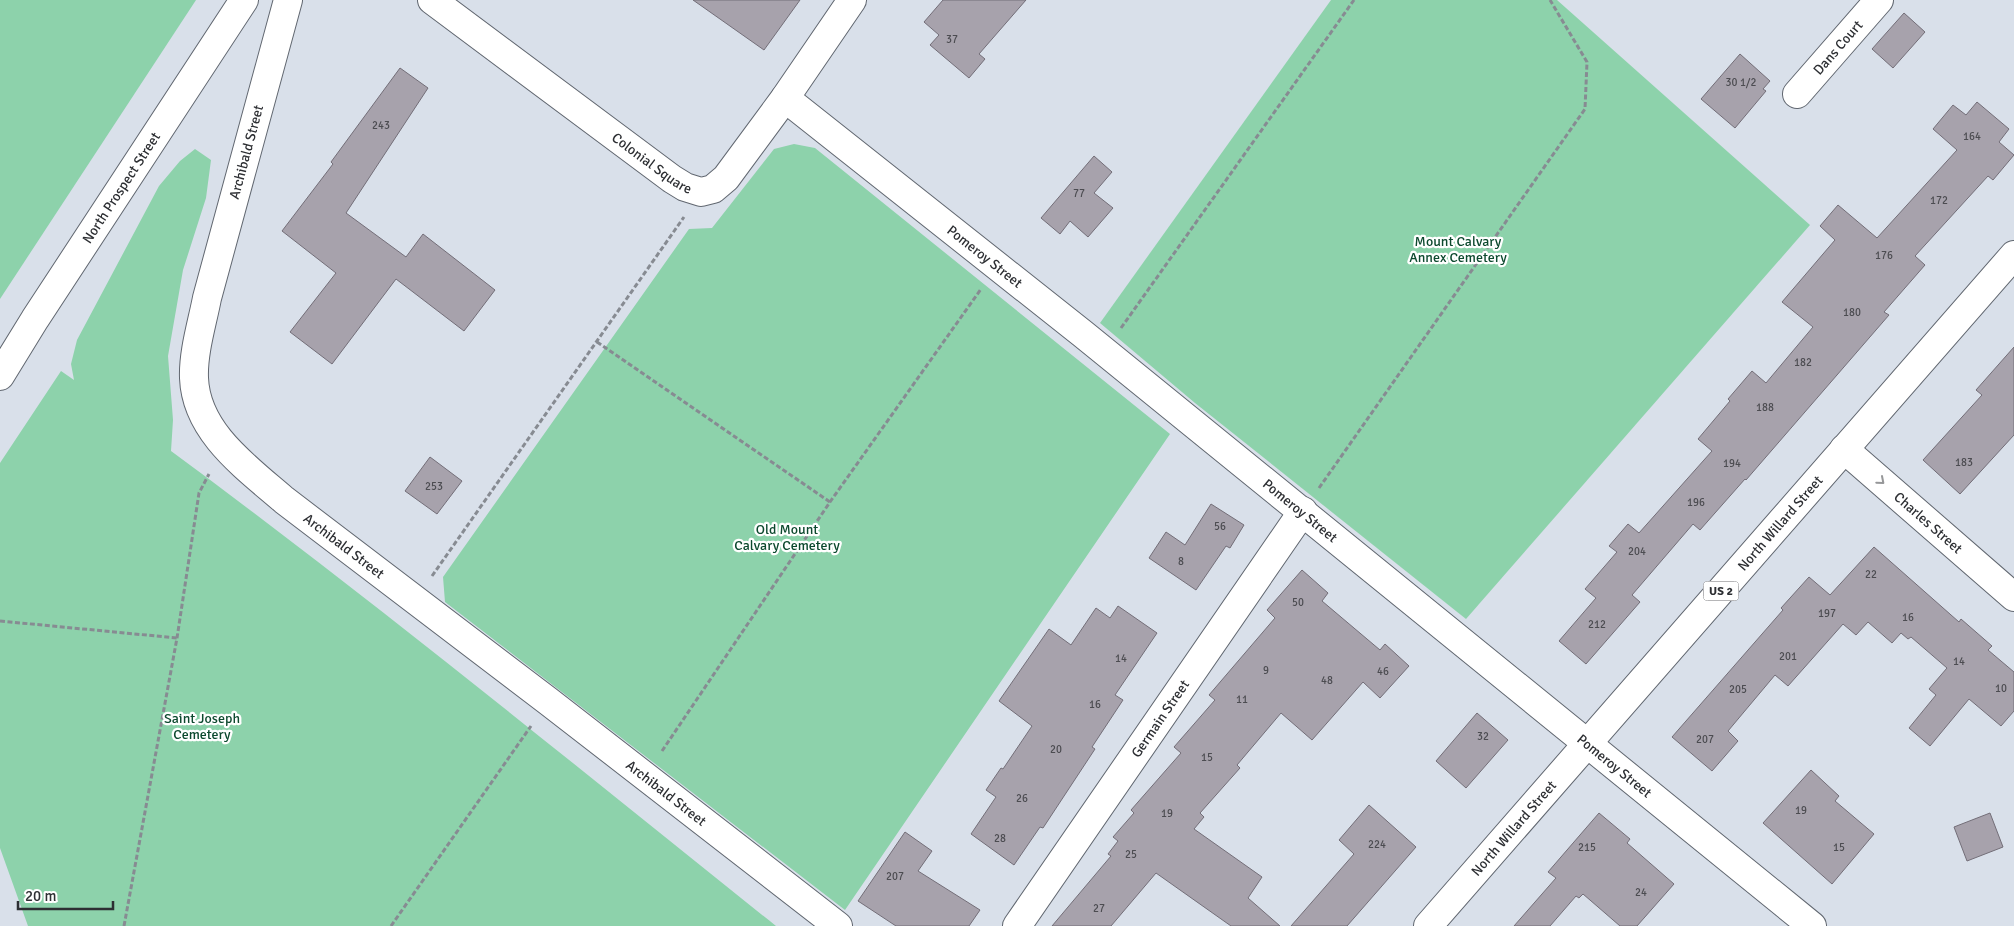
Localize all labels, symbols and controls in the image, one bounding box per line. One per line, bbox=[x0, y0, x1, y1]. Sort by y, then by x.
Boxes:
street label: Dans Court bbox=[1810, 17, 1866, 78]
house number: 37 bbox=[946, 33, 958, 46]
house number: 30 1/2 bbox=[1726, 76, 1756, 89]
street label: Archibald Street bbox=[226, 103, 267, 201]
house number: 243 bbox=[372, 119, 390, 132]
street label: North Prospect Street bbox=[79, 129, 164, 247]
street label: Colonial Square bbox=[608, 129, 694, 198]
house number: 164 bbox=[1963, 130, 1981, 143]
house number: 77 bbox=[1073, 187, 1085, 200]
house number: 172 bbox=[1930, 194, 1948, 207]
street label: Pomeroy Street bbox=[944, 222, 1026, 292]
park label: Mount Calvary Annex Cemetery bbox=[1409, 233, 1507, 266]
house number: 176 bbox=[1875, 249, 1893, 262]
house number: 180 bbox=[1843, 306, 1861, 319]
house number: 182 bbox=[1794, 356, 1812, 369]
house number: 188 bbox=[1756, 401, 1774, 414]
house number: 183 bbox=[1955, 456, 1973, 469]
house number: 194 bbox=[1723, 457, 1741, 470]
street label: North Willard Street bbox=[1734, 472, 1827, 574]
street label: Pomeroy Street bbox=[1259, 475, 1341, 546]
one-way arrow bbox=[1875, 476, 1884, 485]
house number: 253 bbox=[425, 480, 443, 493]
street label: Charles Street bbox=[1890, 489, 1966, 557]
house number: 196 bbox=[1687, 496, 1705, 509]
street label: Archibald Street bbox=[300, 510, 388, 582]
house number: 56 bbox=[1214, 520, 1226, 533]
park label: Old Mount Calvary Cemetery bbox=[734, 521, 840, 554]
house number: 204 bbox=[1628, 545, 1646, 558]
house number: 8 bbox=[1178, 555, 1184, 568]
house number: 22 bbox=[1865, 568, 1877, 581]
road number: US 2 bbox=[1704, 582, 1738, 600]
house number: 50 bbox=[1292, 596, 1304, 609]
house number: 197 bbox=[1818, 607, 1836, 620]
house number: 16 bbox=[1902, 611, 1914, 624]
house number: 212 bbox=[1588, 618, 1606, 631]
house number: 201 bbox=[1779, 650, 1797, 663]
house number: 14 bbox=[1115, 652, 1127, 665]
house number: 14 bbox=[1953, 655, 1965, 668]
house number: 9 bbox=[1263, 664, 1269, 677]
house number: 46 bbox=[1377, 665, 1389, 678]
house number: 48 bbox=[1321, 674, 1333, 687]
street label: Germain Street bbox=[1128, 677, 1193, 761]
house number: 10 bbox=[1995, 682, 2007, 695]
house number: 205 bbox=[1729, 683, 1747, 696]
house number: 11 bbox=[1236, 693, 1248, 706]
house number: 16 bbox=[1089, 698, 1101, 711]
park label: Saint Joseph Cemetery bbox=[164, 710, 240, 743]
house number: 32 bbox=[1477, 730, 1489, 743]
street label: Pomeroy Street bbox=[1574, 731, 1655, 802]
house number: 207 bbox=[1696, 733, 1714, 746]
house number: 20 bbox=[1050, 743, 1062, 756]
house number: 15 bbox=[1201, 751, 1213, 764]
street label: Archibald Street bbox=[622, 757, 710, 830]
street label: North Willard Street bbox=[1468, 777, 1560, 880]
house number: 26 bbox=[1016, 792, 1028, 805]
house number: 19 bbox=[1795, 804, 1807, 817]
house number: 19 bbox=[1161, 807, 1173, 820]
house number: 28 bbox=[994, 832, 1006, 845]
house number: 224 bbox=[1368, 838, 1386, 851]
house number: 215 bbox=[1578, 841, 1596, 854]
house number: 15 bbox=[1833, 841, 1845, 854]
house number: 25 bbox=[1125, 848, 1137, 861]
house number: 207 bbox=[886, 870, 904, 883]
scale bar bbox=[18, 878, 112, 910]
house number: 24 bbox=[1635, 886, 1647, 899]
text: 20 m bbox=[25, 887, 56, 905]
house number: 27 bbox=[1093, 902, 1105, 915]

